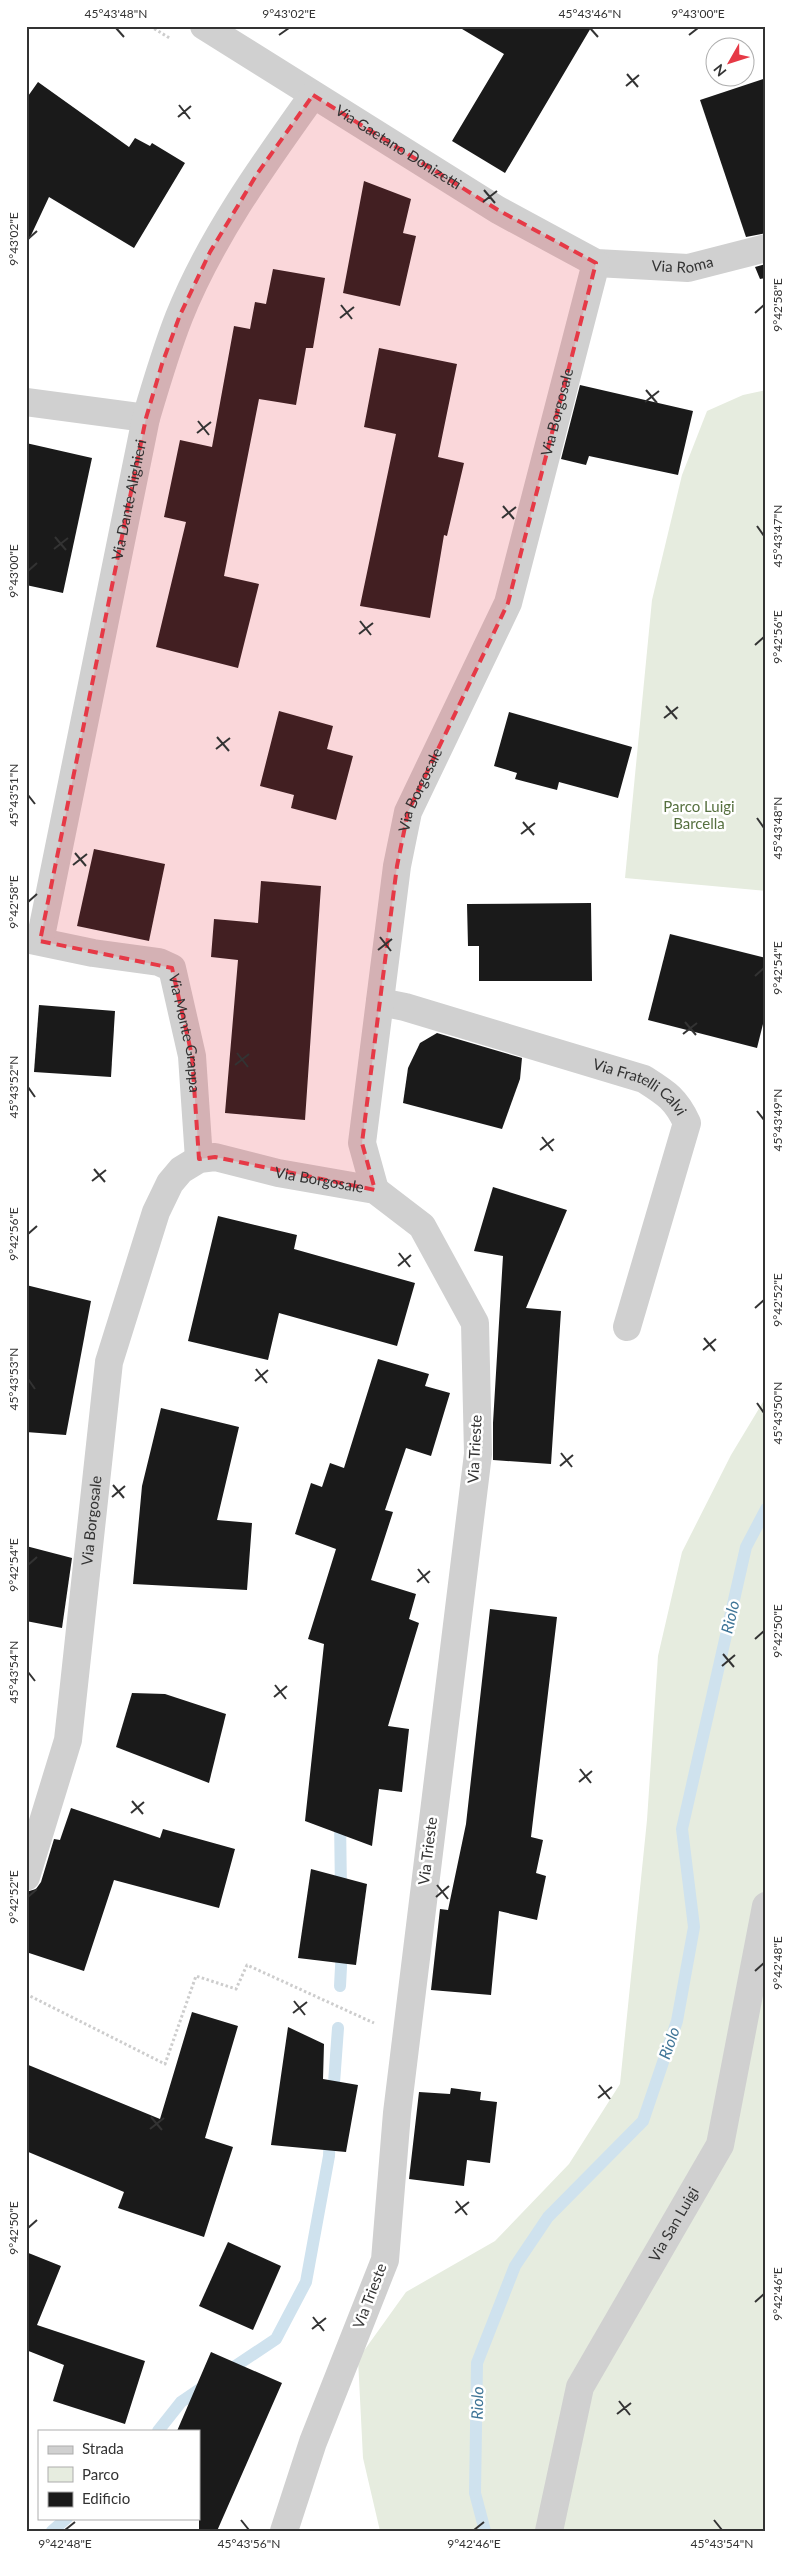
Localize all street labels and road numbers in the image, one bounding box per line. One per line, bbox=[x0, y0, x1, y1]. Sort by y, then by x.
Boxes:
street label: Via Gaetano Donizetti bbox=[332, 100, 465, 193]
street label: Via Roma bbox=[651, 252, 715, 276]
street label: Via Borgosale bbox=[536, 366, 576, 458]
street label: Via Dante Alighieri bbox=[107, 438, 149, 562]
street label: Via Borgosale bbox=[394, 744, 445, 833]
street label: Via Monte Grappa bbox=[166, 972, 204, 1093]
street label: Via Fratelli Calvi bbox=[591, 1054, 691, 1118]
street label: Via Borgosale bbox=[273, 1163, 365, 1196]
street label: Via Trieste bbox=[463, 1414, 485, 1484]
street label: Via Borgosale bbox=[77, 1475, 105, 1566]
street label: Via Trieste bbox=[414, 1816, 440, 1886]
street label: Via San Luigi bbox=[644, 2183, 702, 2265]
street label: Via Trieste bbox=[348, 2260, 390, 2331]

